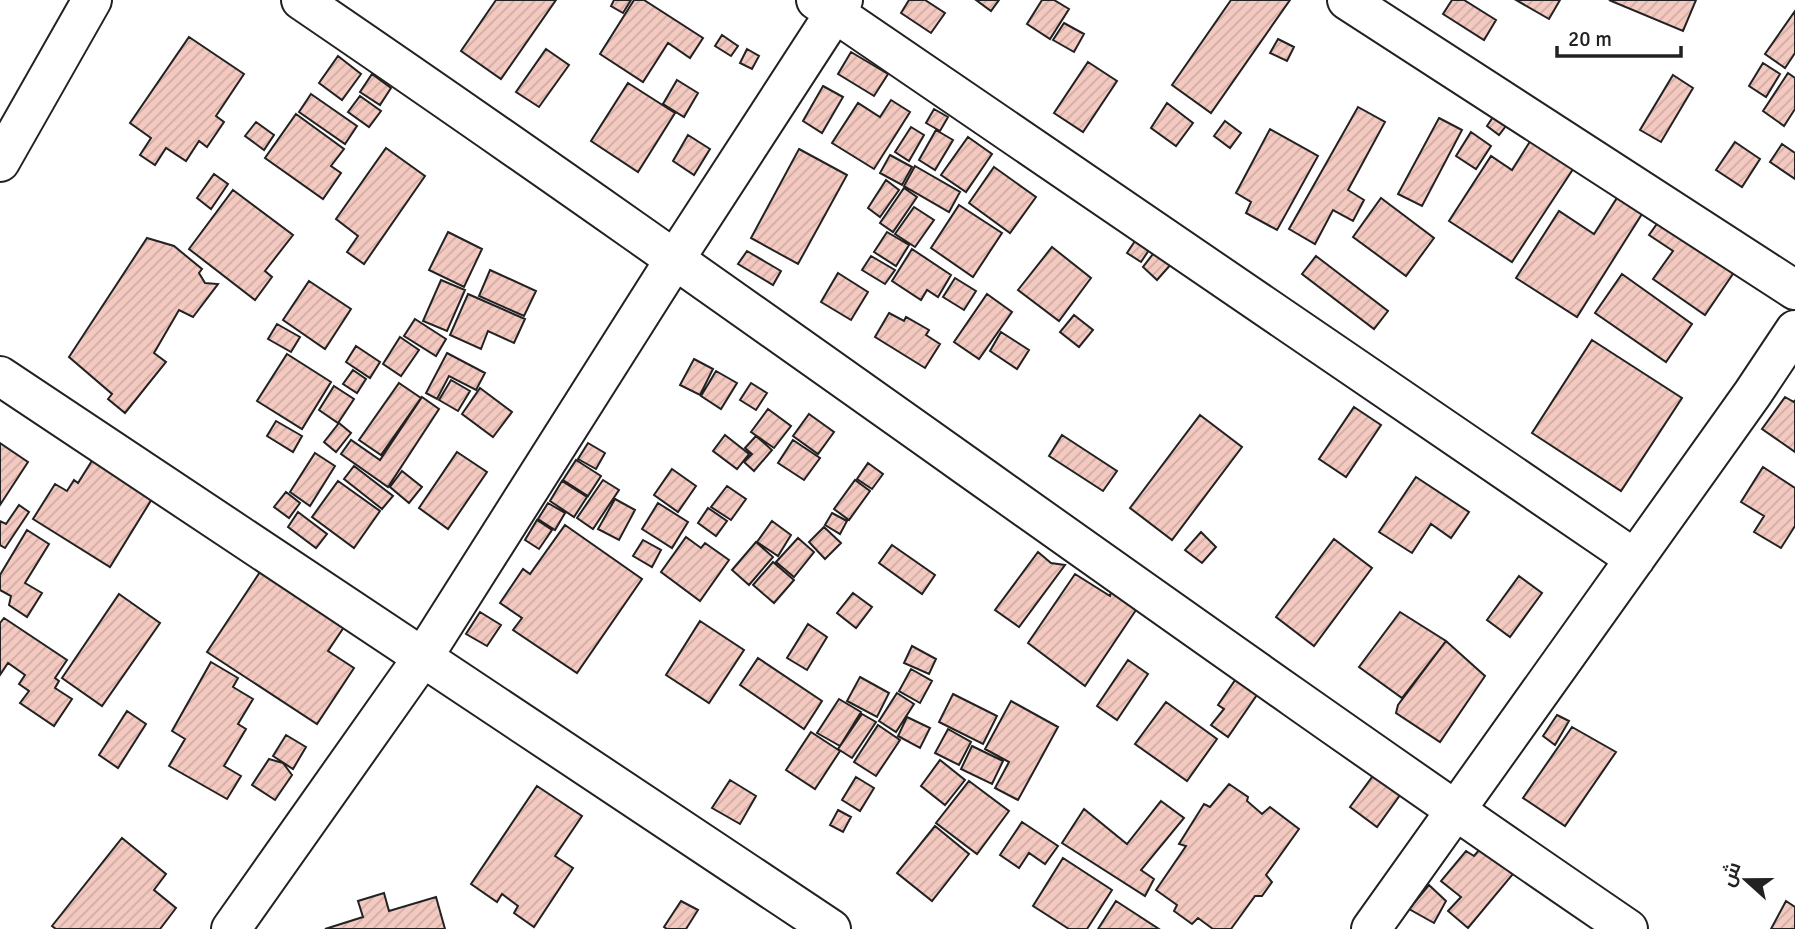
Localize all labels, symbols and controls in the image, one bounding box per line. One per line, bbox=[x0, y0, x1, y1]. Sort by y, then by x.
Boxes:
scale bar bbox=[1557, 14, 1681, 58]
text: 20 m bbox=[1568, 26, 1612, 52]
north arrow bbox=[1711, 845, 1781, 915]
text: ش bbox=[1715, 859, 1747, 890]

